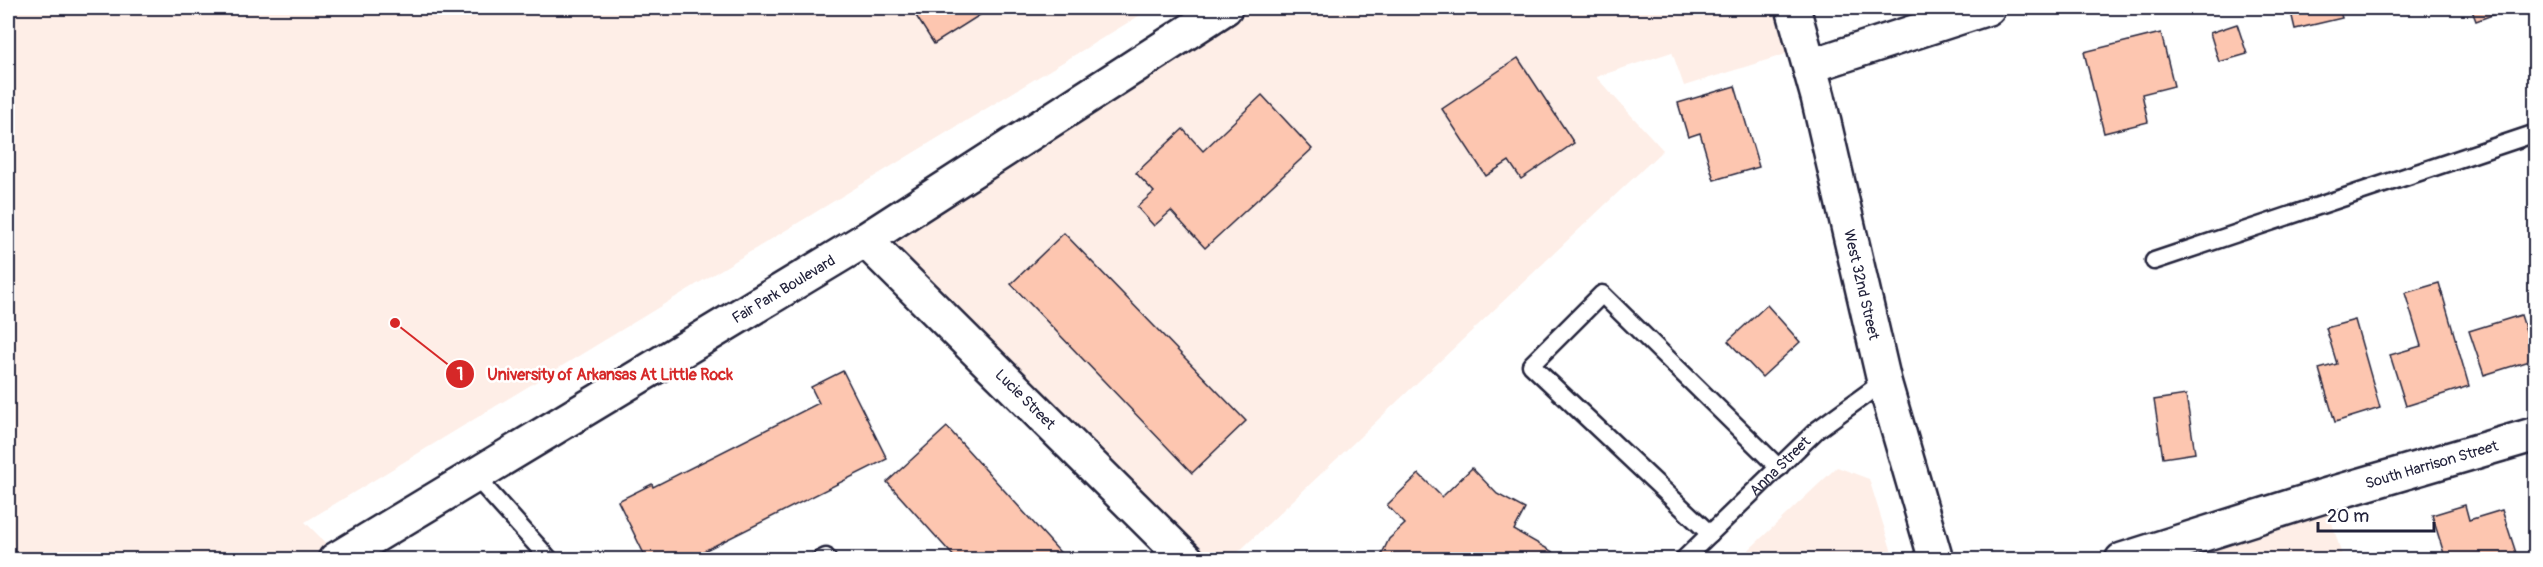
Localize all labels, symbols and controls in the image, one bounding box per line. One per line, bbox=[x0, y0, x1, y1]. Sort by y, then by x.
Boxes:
street label: West 32nd Street bbox=[1840, 227, 1884, 343]
street label: Fair Park Boulevard bbox=[728, 251, 839, 328]
callout: University of Arkansas At Little Rock bbox=[445, 357, 745, 391]
text: 1 bbox=[456, 363, 464, 386]
text: University of Arkansas At Little Rock bbox=[487, 365, 733, 385]
street label: Lucie Street bbox=[991, 365, 1060, 434]
street label: Anna Street bbox=[1745, 431, 1815, 500]
street label: South Harrison Street bbox=[2363, 436, 2501, 493]
scale bar bbox=[2318, 495, 2434, 533]
text: 20 m bbox=[2327, 505, 2369, 528]

